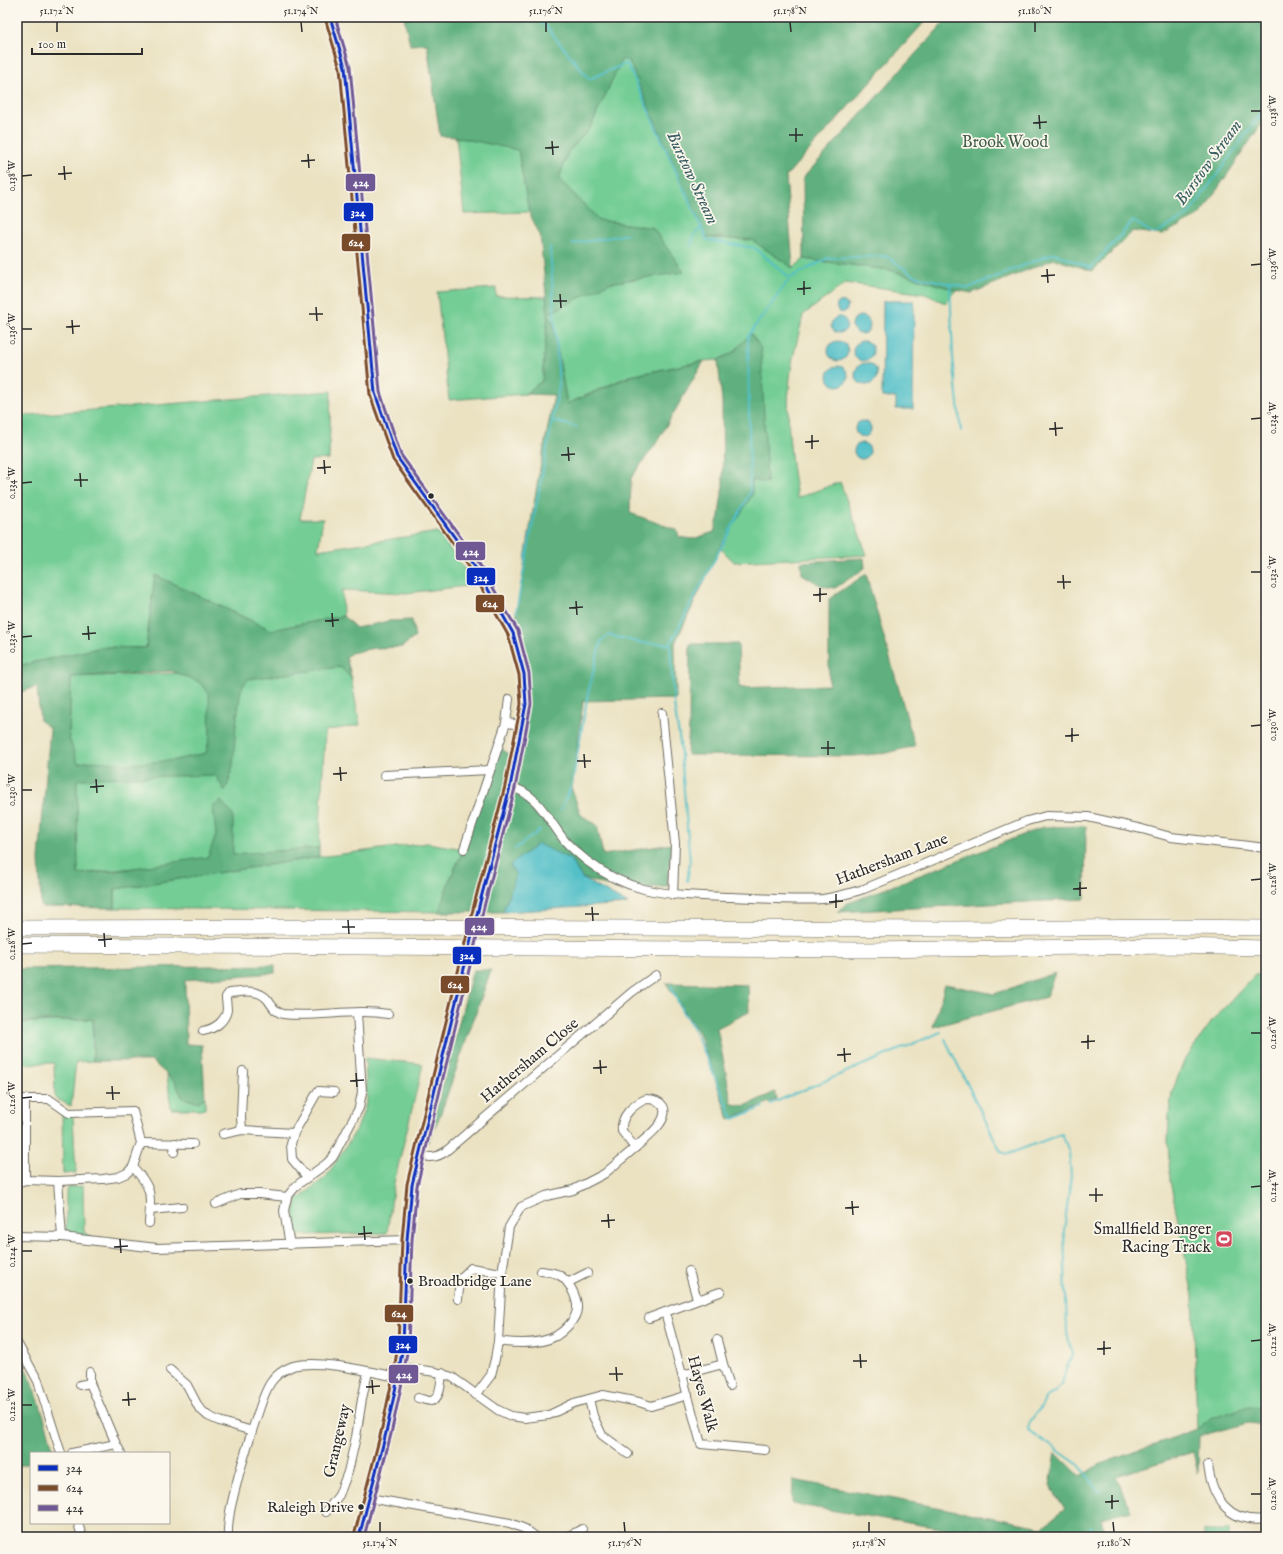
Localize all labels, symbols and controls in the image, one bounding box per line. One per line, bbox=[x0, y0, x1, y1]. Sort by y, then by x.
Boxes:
text: 51.172°N bbox=[40, 5, 75, 18]
text: 51.174°N bbox=[284, 5, 319, 18]
text: 51.176°N bbox=[529, 5, 563, 18]
text: 51.178°N bbox=[773, 5, 807, 18]
text: 51.180°N bbox=[1018, 5, 1052, 18]
scale bar bbox=[32, 30, 142, 56]
text: 100 m bbox=[38, 37, 66, 52]
text: 0.138°W bbox=[1267, 95, 1280, 127]
water label: Burstow Stream bbox=[1171, 116, 1247, 210]
water label: Burstow Stream bbox=[661, 128, 723, 228]
park label: Brook Wood bbox=[962, 133, 1048, 153]
text: 0.138°W bbox=[6, 160, 19, 192]
line badge: 424 bbox=[345, 173, 376, 192]
text: 424 bbox=[352, 176, 370, 190]
line badge: 324 bbox=[343, 202, 374, 222]
text: 324 bbox=[351, 206, 366, 220]
line badge: 624 bbox=[341, 233, 371, 252]
text: 624 bbox=[348, 236, 364, 250]
text: 0.136°W bbox=[1267, 248, 1280, 280]
text: 0.136°W bbox=[6, 313, 19, 345]
text: 0.134°W bbox=[1267, 401, 1280, 434]
text: 0.134°W bbox=[6, 466, 19, 499]
unlabelled marker bbox=[426, 491, 436, 501]
line badge: 424 bbox=[455, 541, 486, 561]
text: 424 bbox=[462, 545, 480, 559]
text: 0.132°W bbox=[1267, 556, 1280, 588]
line badge: 324 bbox=[466, 567, 496, 586]
text: 324 bbox=[474, 571, 489, 585]
line badge: 624 bbox=[475, 594, 505, 613]
text: 624 bbox=[482, 597, 498, 611]
text: 0.132°W bbox=[6, 621, 19, 653]
text: 0.130°W bbox=[1267, 708, 1280, 741]
text: 0.130°W bbox=[6, 773, 19, 806]
street label: Hathersham Lane bbox=[833, 829, 951, 891]
text: 0.128°W bbox=[1267, 862, 1280, 895]
line badge: 424 bbox=[464, 917, 495, 936]
text: 424 bbox=[470, 920, 488, 934]
text: 0.128°W bbox=[6, 927, 19, 960]
line badge: 324 bbox=[452, 946, 482, 965]
text: 324 bbox=[460, 949, 475, 963]
line badge: 624 bbox=[440, 975, 470, 994]
text: 624 bbox=[447, 978, 463, 992]
street label: Hathersham Close bbox=[477, 1014, 583, 1108]
text: 0.126°W bbox=[1267, 1016, 1280, 1049]
text: 0.126°W bbox=[6, 1081, 19, 1114]
text: 0.124°W bbox=[1267, 1169, 1280, 1203]
place label: Smallfield Banger Racing Track bbox=[1094, 1220, 1211, 1258]
sports icon: Smallfield Banger Racing Track bbox=[1214, 1229, 1234, 1249]
text: 0.124°W bbox=[6, 1234, 19, 1268]
place label: Broadbridge Lane bbox=[418, 1272, 532, 1291]
marker: Broadbridge Lane bbox=[405, 1276, 415, 1286]
line badge: 624 bbox=[384, 1304, 414, 1323]
text: 624 bbox=[391, 1307, 407, 1321]
text: 0.122°W bbox=[1267, 1323, 1280, 1356]
line badge: 324 bbox=[388, 1335, 418, 1354]
text: 324 bbox=[396, 1338, 411, 1352]
street label: Hayes Walk bbox=[682, 1353, 722, 1435]
line badge: 424 bbox=[388, 1364, 419, 1384]
text: 424 bbox=[395, 1368, 413, 1382]
text: 0.122°W bbox=[6, 1388, 19, 1421]
street label: Grangeway bbox=[320, 1402, 356, 1480]
legend bbox=[30, 1452, 170, 1524]
text: 324 bbox=[66, 1461, 82, 1476]
text: 0.120°W bbox=[1267, 1477, 1280, 1511]
text: 624 bbox=[66, 1481, 83, 1496]
place label: Raleigh Drive bbox=[267, 1498, 354, 1517]
text: 424 bbox=[66, 1501, 84, 1516]
marker: Raleigh Drive bbox=[356, 1502, 366, 1512]
text: 51.174°N bbox=[363, 1537, 398, 1550]
text: 51.176°N bbox=[608, 1537, 642, 1550]
text: 51.178°N bbox=[852, 1537, 886, 1550]
text: 51.180°N bbox=[1097, 1537, 1131, 1550]

